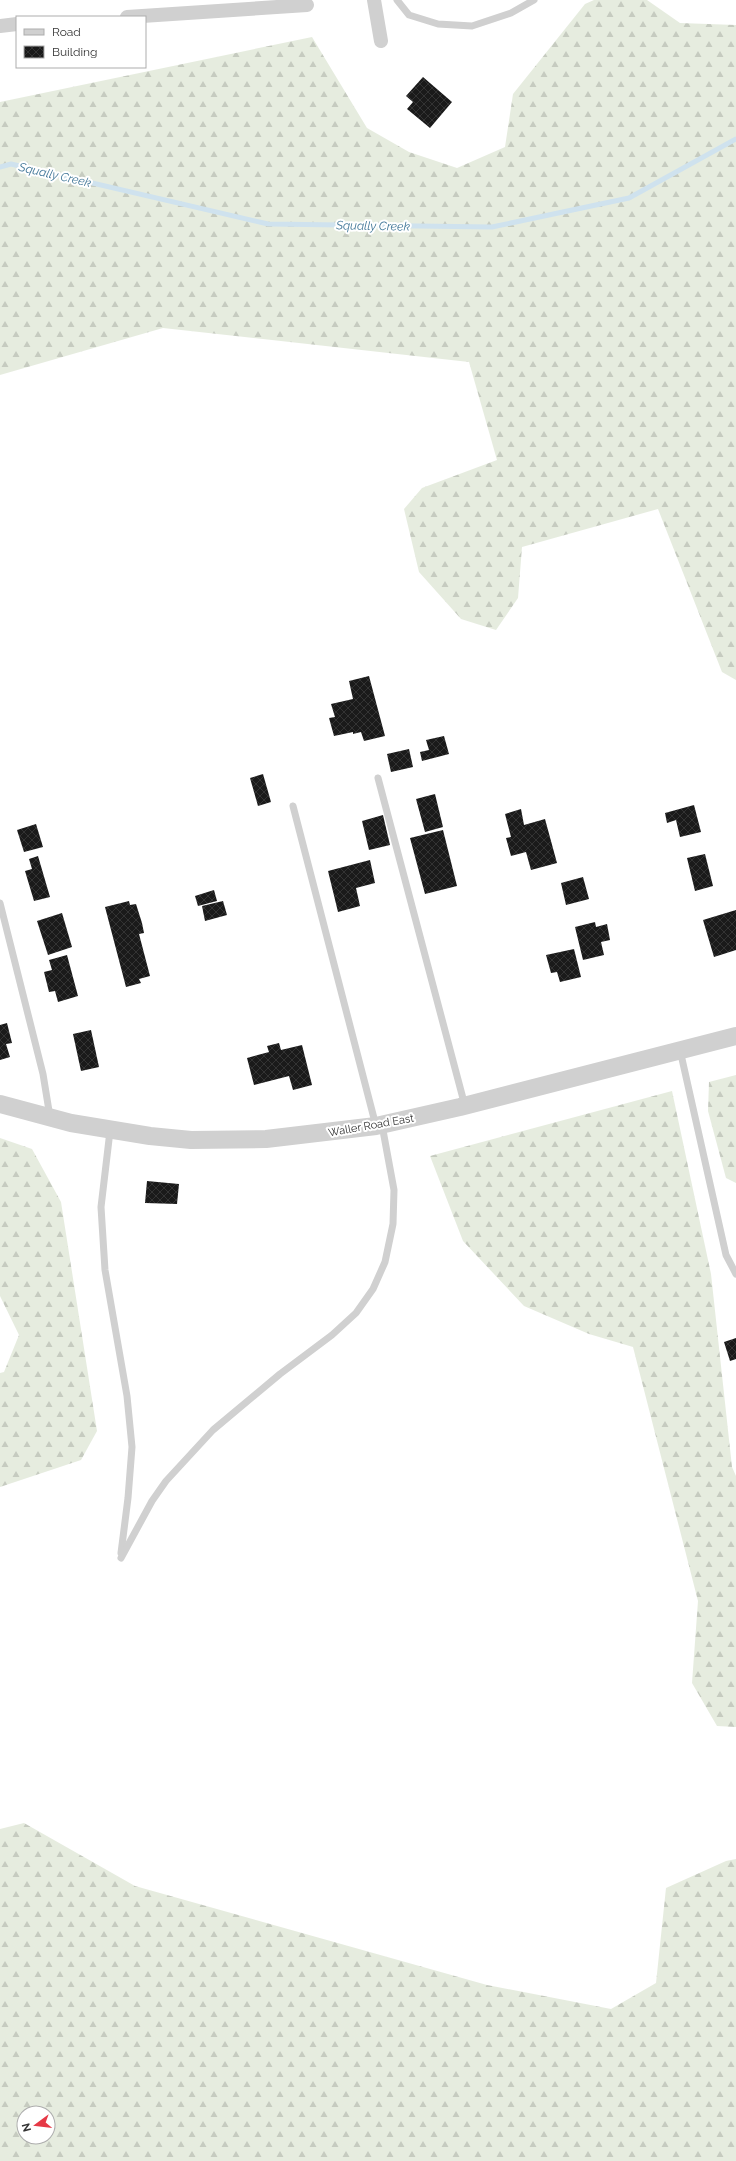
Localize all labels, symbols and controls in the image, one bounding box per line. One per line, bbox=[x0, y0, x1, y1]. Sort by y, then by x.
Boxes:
legend bbox=[16, 16, 146, 68]
text: Road bbox=[52, 25, 81, 39]
text: Building bbox=[52, 45, 98, 59]
water label: Squally Creek bbox=[16, 160, 93, 190]
water label: Squally Creek bbox=[335, 218, 411, 234]
street label: Waller Road East bbox=[327, 1112, 415, 1139]
north arrow bbox=[16, 2105, 56, 2145]
text: N bbox=[19, 2122, 34, 2133]

